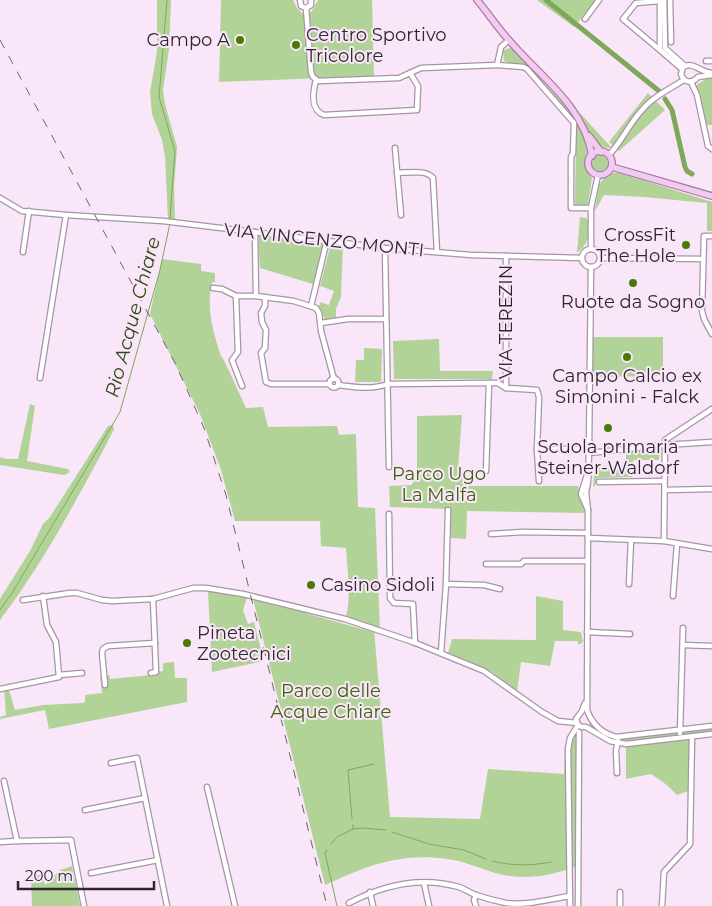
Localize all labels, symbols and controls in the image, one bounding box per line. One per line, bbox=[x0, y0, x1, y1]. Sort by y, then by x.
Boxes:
place label: Centro Sportivo Tricolore bbox=[306, 24, 447, 67]
place label: Campo A bbox=[147, 29, 230, 51]
marker: Campo A bbox=[234, 34, 246, 46]
marker: Centro Sportivo Tricolore bbox=[290, 39, 302, 51]
street label: VIA VINCENZO MONTI bbox=[223, 219, 425, 261]
place label: CrossFit The Hole bbox=[596, 224, 676, 267]
water label: Rio Acque Chiare bbox=[100, 234, 165, 400]
marker: CrossFit The Hole bbox=[680, 239, 692, 251]
street label: VIA TEREZIN bbox=[495, 265, 517, 379]
marker: Ruote da Sogno bbox=[627, 277, 639, 289]
place label: Ruote da Sogno bbox=[561, 291, 705, 313]
marker: Campo Calcio ex Simonini - Falck bbox=[621, 351, 633, 363]
place label: Campo Calcio ex Simonini - Falck bbox=[552, 365, 702, 408]
marker: Scuola primaria Steiner-Waldorf bbox=[602, 422, 614, 434]
place label: Scuola primaria Steiner-Waldorf bbox=[537, 436, 680, 479]
park label: Parco Ugo La Malfa bbox=[392, 463, 486, 506]
place label: Casino Sidoli bbox=[321, 574, 435, 596]
marker: Casino Sidoli bbox=[305, 579, 317, 591]
place label: Pineta Zootecnici bbox=[197, 622, 291, 665]
marker: Pineta Zootecnici bbox=[181, 637, 193, 649]
park label: Parco delle Acque Chiare bbox=[271, 680, 392, 723]
scale bar bbox=[18, 858, 154, 890]
text: 200 m bbox=[25, 866, 73, 885]

